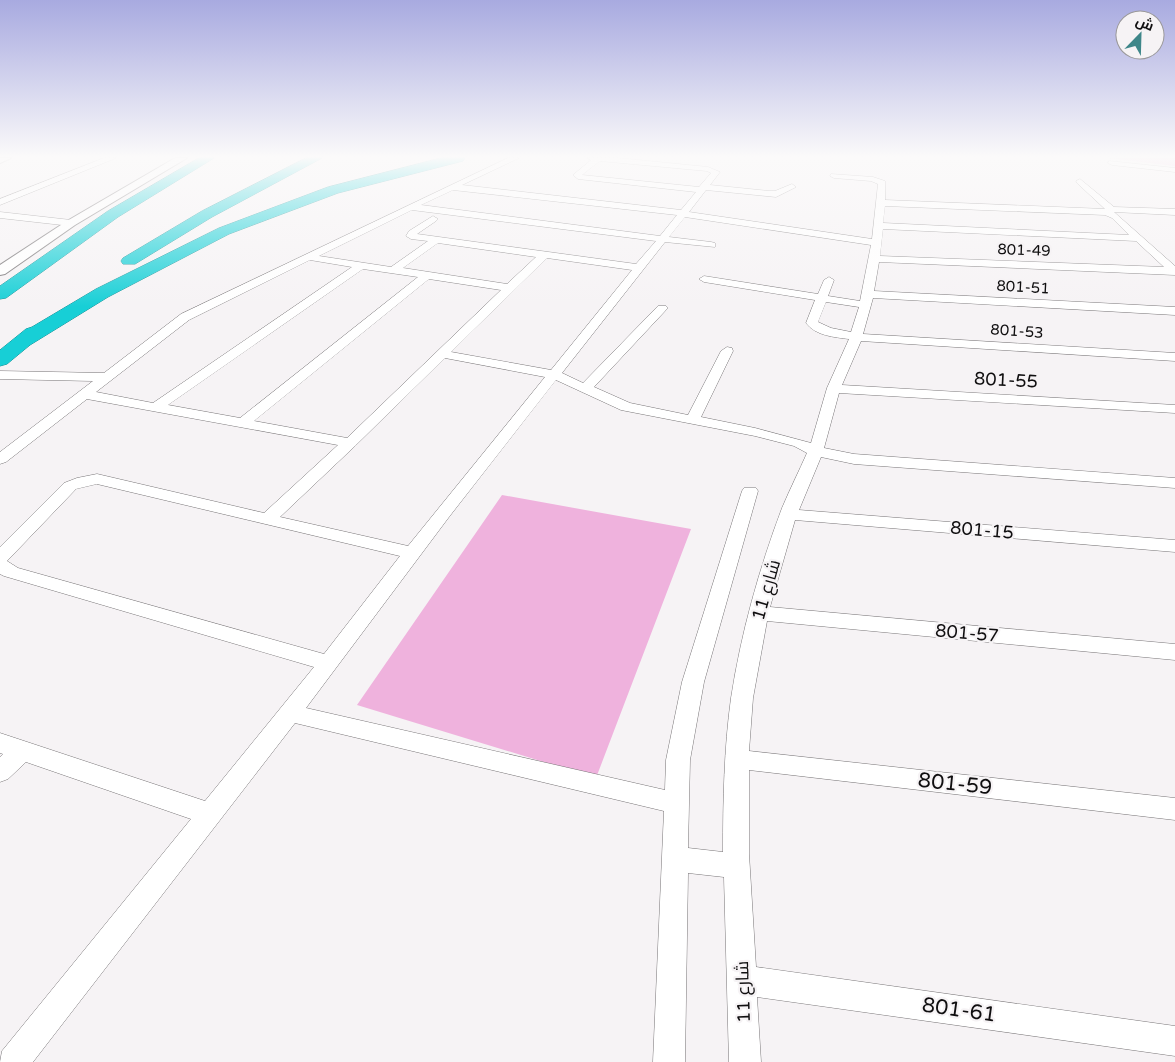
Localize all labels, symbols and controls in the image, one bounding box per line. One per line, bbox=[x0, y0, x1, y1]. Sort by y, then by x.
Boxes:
north arrow bbox=[1115, 10, 1165, 60]
text: ش bbox=[1133, 12, 1157, 35]
street label: 801-49 bbox=[997, 240, 1051, 260]
street label: 801-51 bbox=[996, 277, 1050, 297]
street label: 801-53 bbox=[990, 320, 1044, 342]
street label: 801-55 bbox=[974, 367, 1038, 393]
street label: 801-15 bbox=[949, 516, 1015, 544]
street label: شارع 11 bbox=[747, 557, 786, 623]
street label: 801-57 bbox=[934, 619, 1000, 647]
street label: 801-59 bbox=[917, 768, 993, 800]
street label: شارع 11 bbox=[731, 961, 756, 1023]
street label: 801-61 bbox=[920, 992, 998, 1028]

